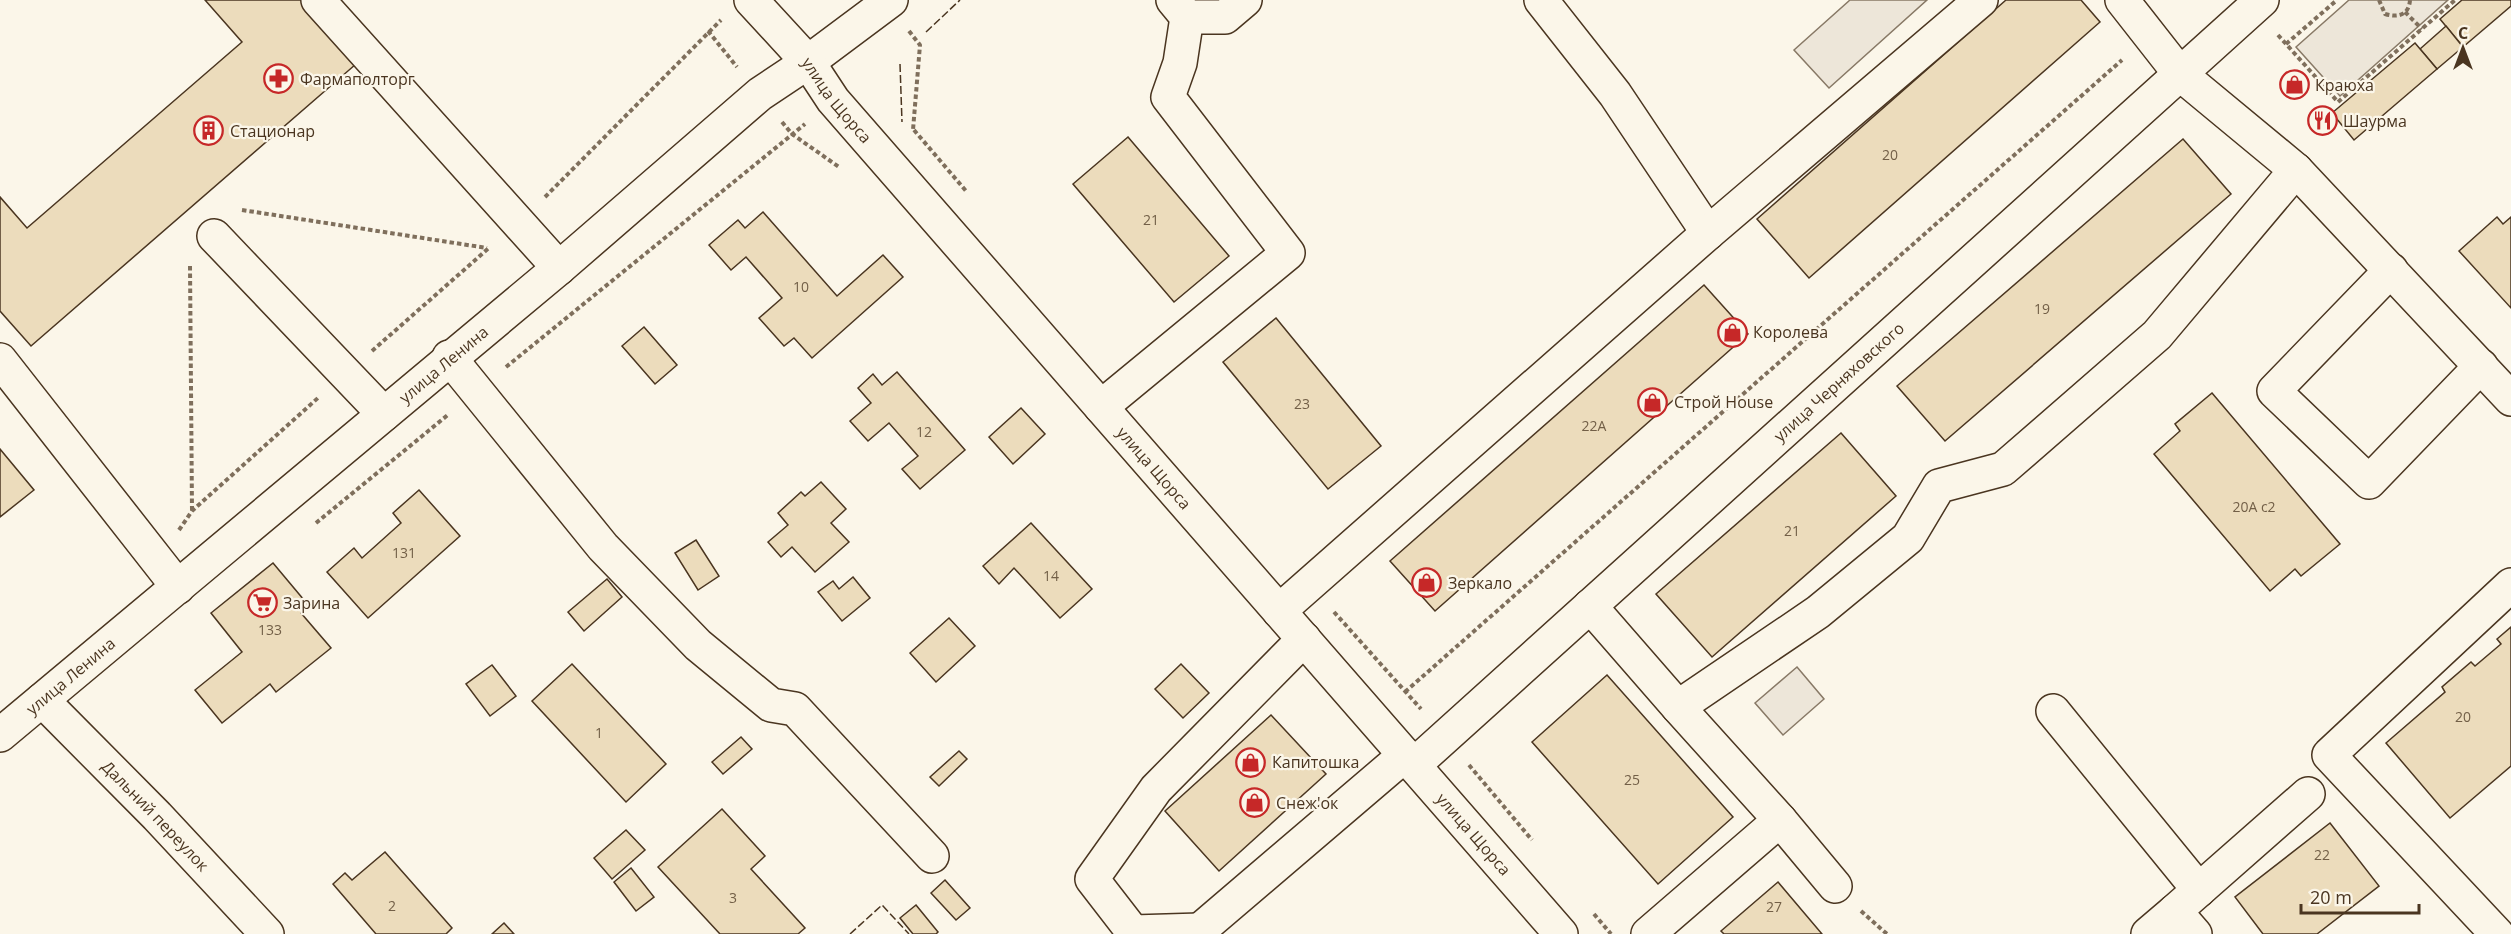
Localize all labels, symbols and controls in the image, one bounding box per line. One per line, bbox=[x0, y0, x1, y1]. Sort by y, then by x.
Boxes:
north arrow bbox=[2433, 18, 2493, 78]
text: С bbox=[2458, 22, 2468, 44]
street label: улица Щорса bbox=[797, 53, 877, 148]
pharmacy icon: Фармаполторг bbox=[263, 63, 295, 95]
place label: Фармаполторг bbox=[300, 68, 415, 90]
shop icon: Краюха bbox=[2278, 69, 2310, 101]
place label: Краюха bbox=[2315, 74, 2374, 96]
restaurant icon: Шаурма bbox=[2306, 105, 2338, 137]
place label: Шаурма bbox=[2343, 110, 2407, 132]
building icon: Стационар bbox=[193, 115, 225, 147]
place label: Стационар bbox=[230, 120, 315, 142]
house number: 20 bbox=[1882, 145, 1898, 164]
house number: 21 bbox=[1143, 210, 1159, 229]
house number: 10 bbox=[793, 277, 809, 296]
house number: 19 bbox=[2034, 299, 2050, 318]
shop icon: Королева bbox=[1716, 316, 1748, 348]
street label: улица Черняховского bbox=[1769, 317, 1909, 446]
street label: улица Ленина bbox=[394, 321, 493, 408]
place label: Королева bbox=[1753, 321, 1828, 343]
shop icon: Строй House bbox=[1637, 386, 1669, 418]
place label: Строй House bbox=[1674, 391, 1773, 413]
house number: 23 bbox=[1294, 394, 1310, 413]
house number: 22А bbox=[1582, 416, 1607, 435]
house number: 12 bbox=[916, 422, 932, 441]
street label: улица Щорса bbox=[1112, 422, 1196, 514]
house number: 20А с2 bbox=[2232, 497, 2276, 516]
house number: 21 bbox=[1784, 521, 1800, 540]
house number: 131 bbox=[392, 543, 416, 562]
house number: 14 bbox=[1043, 566, 1059, 585]
shop icon: Зеркало bbox=[1411, 567, 1443, 599]
place label: Зеркало bbox=[1448, 572, 1512, 594]
supermarket icon: Зарина bbox=[246, 587, 278, 619]
place label: Зарина bbox=[283, 592, 340, 614]
house number: 133 bbox=[258, 620, 282, 639]
street label: улица Ленина bbox=[21, 632, 120, 720]
house number: 20 bbox=[2455, 707, 2471, 726]
house number: 1 bbox=[595, 723, 603, 742]
shop icon: Капитошка bbox=[1235, 746, 1267, 778]
place label: Капитошка bbox=[1272, 751, 1359, 773]
street label: Дальний переулок bbox=[97, 756, 214, 876]
house number: 25 bbox=[1624, 770, 1640, 789]
shop icon: Снеж'ок bbox=[1239, 787, 1271, 819]
street label: улица Щорса bbox=[1432, 788, 1516, 880]
place label: Снеж'ок bbox=[1276, 792, 1339, 814]
house number: 22 bbox=[2314, 845, 2330, 864]
scale bar bbox=[2301, 877, 2420, 915]
text: 20 m bbox=[2310, 885, 2352, 909]
house number: 3 bbox=[729, 888, 737, 907]
house number: 2 bbox=[388, 896, 396, 915]
house number: 27 bbox=[1766, 897, 1782, 916]

